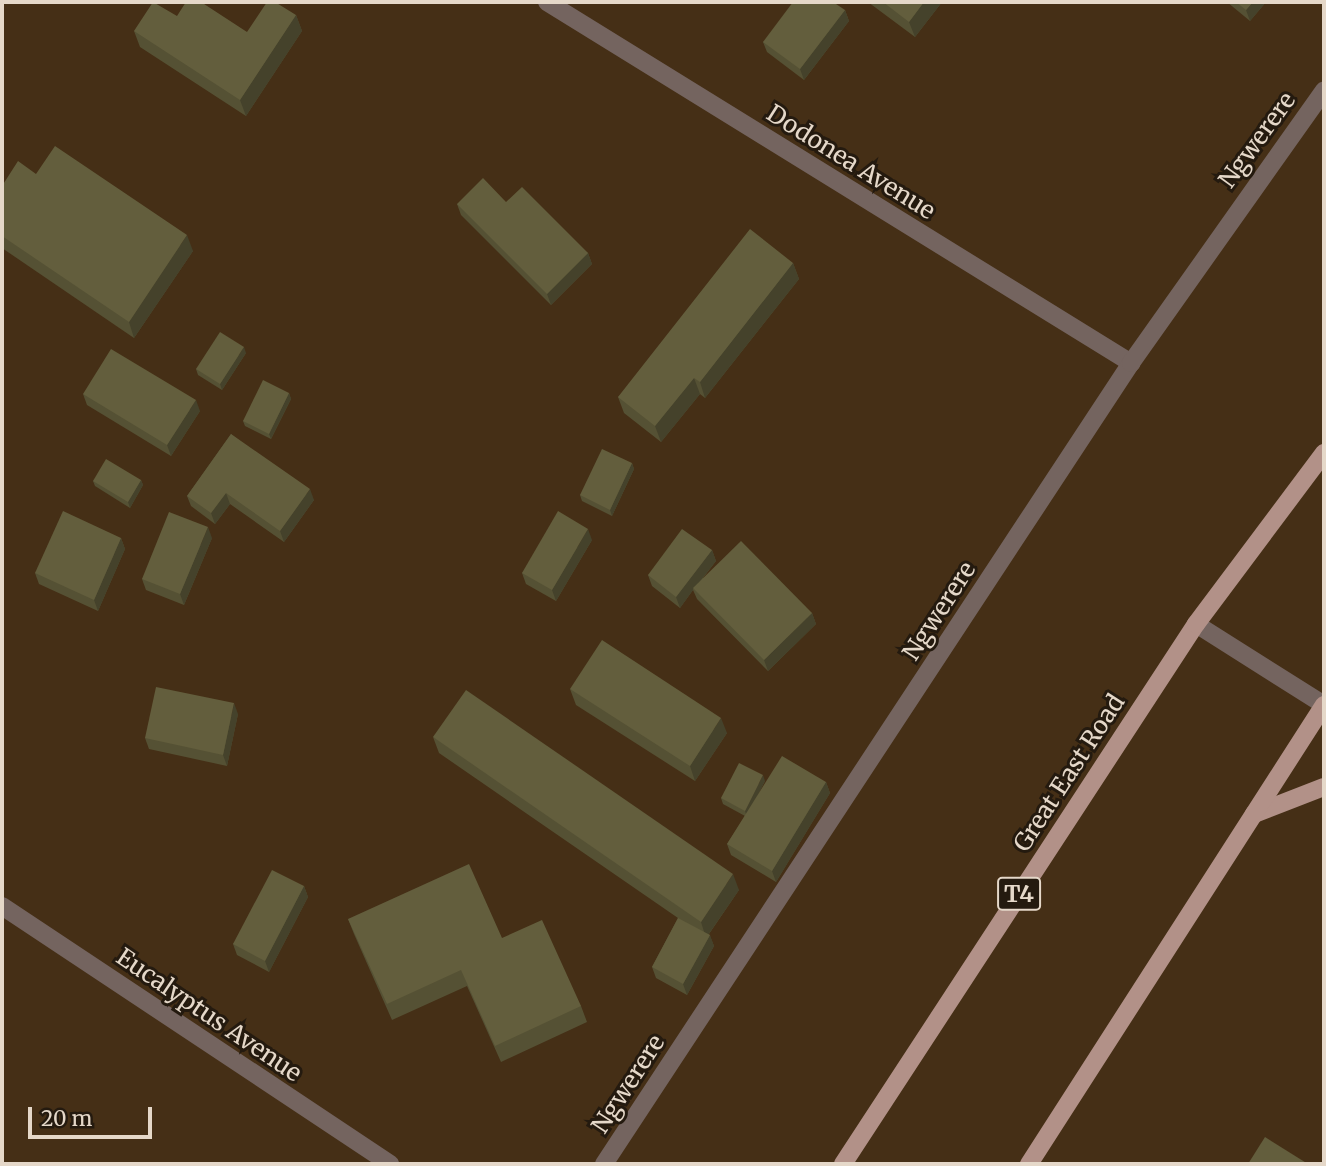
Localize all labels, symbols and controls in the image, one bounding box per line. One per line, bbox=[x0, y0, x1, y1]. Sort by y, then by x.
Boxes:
street label: Ngwerere bbox=[1213, 86, 1301, 194]
street label: Dodonea Avenue bbox=[762, 99, 940, 225]
street label: Ngwerere bbox=[897, 556, 981, 666]
street label: Great East Road bbox=[1007, 689, 1131, 857]
road number: T4 bbox=[996, 874, 1042, 914]
street label: Eucalyptus Avenue bbox=[111, 942, 307, 1088]
street label: Ngwerere bbox=[586, 1029, 670, 1139]
scale bar bbox=[32, 1092, 156, 1136]
text: 20 m bbox=[41, 1105, 92, 1132]

